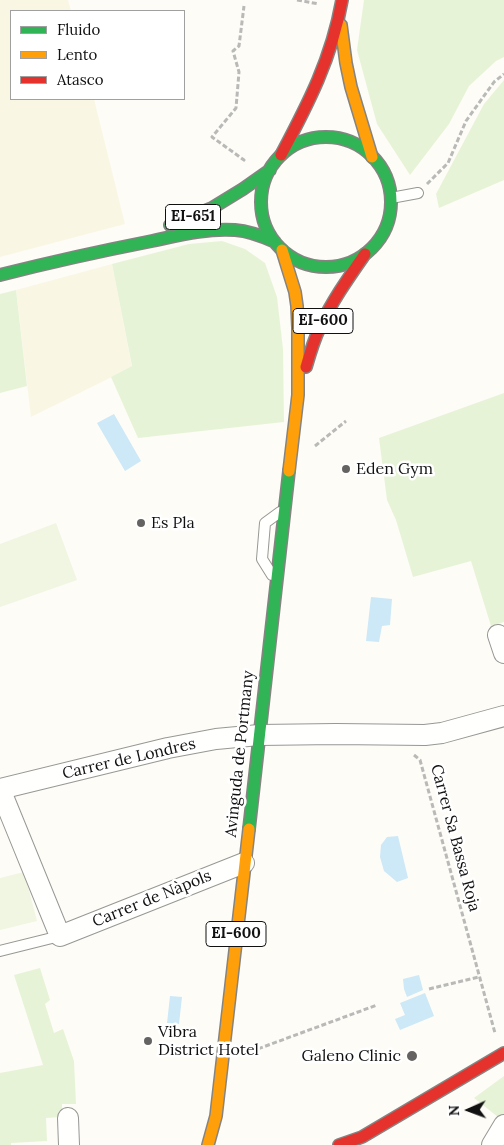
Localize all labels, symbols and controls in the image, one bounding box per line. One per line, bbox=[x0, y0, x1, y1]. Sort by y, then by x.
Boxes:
legend bbox=[10, 10, 185, 100]
text: Fluido bbox=[57, 20, 100, 39]
text: Lento bbox=[57, 45, 97, 64]
text: Atasco bbox=[57, 70, 103, 89]
road number: EI-651 bbox=[166, 204, 220, 230]
road number: EI-600 bbox=[293, 308, 353, 334]
place label: Eden Gym bbox=[356, 459, 433, 479]
marker: Eden Gym bbox=[340, 463, 352, 475]
place label: Es Pla bbox=[151, 513, 195, 533]
marker: Es Pla bbox=[135, 517, 147, 529]
street label: Avinguda de Portmany bbox=[222, 670, 258, 838]
street label: Carrer de Londres bbox=[60, 734, 198, 784]
street label: Carrer Sa Bassa Roja bbox=[426, 762, 484, 914]
street label: Carrer de Nàpols bbox=[90, 866, 214, 932]
road number: EI-600 bbox=[206, 922, 266, 946]
place label: Vibra District Hotel bbox=[158, 1022, 259, 1060]
marker: Vibra District Hotel bbox=[142, 1035, 154, 1047]
place label: Galeno Clinic bbox=[302, 1046, 401, 1066]
marker: Galeno Clinic bbox=[405, 1049, 419, 1063]
north arrow bbox=[444, 1085, 494, 1135]
text: N bbox=[445, 1105, 463, 1116]

